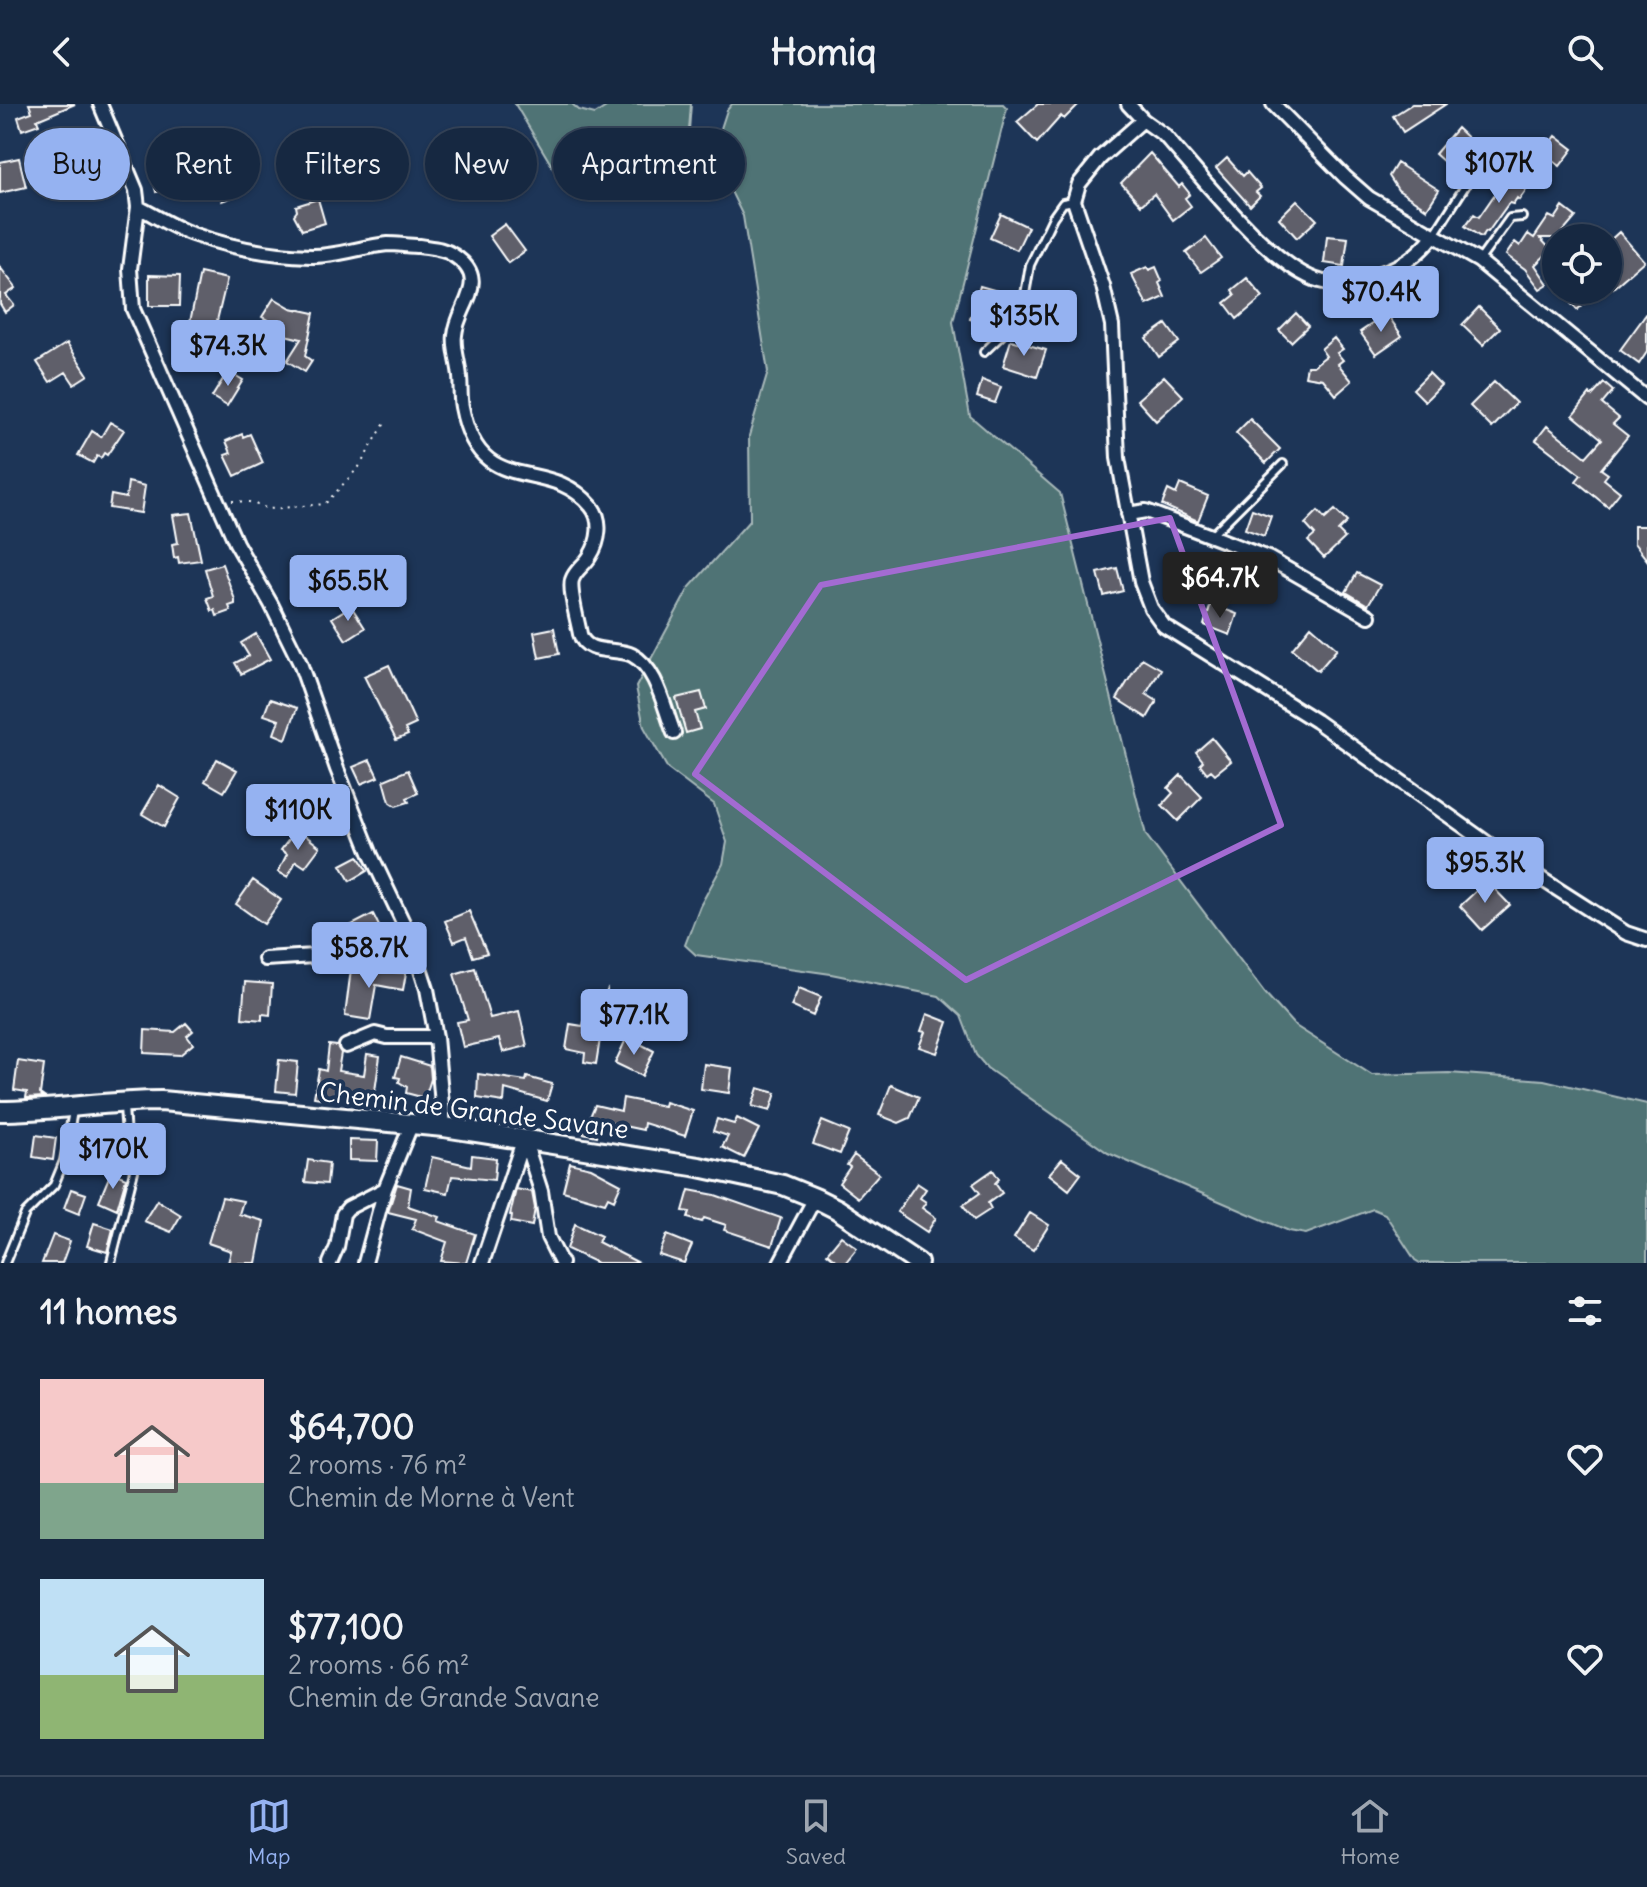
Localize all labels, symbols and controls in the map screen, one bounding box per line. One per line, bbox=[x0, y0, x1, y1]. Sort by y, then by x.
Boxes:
icon: back bbox=[40, 30, 84, 74]
text: Homiq bbox=[771, 30, 876, 75]
icon: search bbox=[1563, 30, 1607, 74]
chip: Buy bbox=[24, 128, 130, 200]
chip: Rent bbox=[146, 128, 260, 200]
chip: Filters bbox=[276, 128, 409, 200]
chip: New bbox=[425, 128, 537, 200]
chip: Apartment bbox=[553, 128, 745, 200]
pin: $107K bbox=[1443, 137, 1555, 205]
text: $107K bbox=[1464, 146, 1534, 179]
map controls bbox=[1542, 224, 1622, 304]
button: locate bbox=[1542, 224, 1622, 304]
pin: $70.4K bbox=[1316, 266, 1446, 334]
text: $70.4K bbox=[1341, 275, 1421, 308]
pin: $135K bbox=[968, 290, 1080, 358]
text: $135K bbox=[989, 299, 1059, 332]
pin: $74.3K bbox=[163, 320, 293, 388]
text: $74.3K bbox=[189, 329, 267, 362]
pin: $64.7K bbox=[1155, 552, 1285, 620]
pin: $65.5K bbox=[283, 555, 413, 623]
text: $64.7K bbox=[1181, 561, 1259, 594]
text: $65.5K bbox=[308, 564, 388, 597]
pin: $110K bbox=[242, 784, 354, 852]
text: $110K bbox=[264, 793, 332, 826]
pin: $95.3K bbox=[1420, 837, 1550, 905]
text: $95.3K bbox=[1445, 846, 1525, 879]
pin: $58.7K bbox=[304, 922, 434, 990]
text: $58.7K bbox=[330, 931, 408, 964]
pin: $77.1K bbox=[569, 989, 699, 1057]
text: $77.1K bbox=[599, 998, 669, 1031]
street label: Chemin de Grande Savane bbox=[317, 1075, 631, 1145]
pin: $170K bbox=[57, 1123, 169, 1191]
text: $170K bbox=[78, 1132, 148, 1165]
icon: filters bbox=[1563, 1289, 1607, 1333]
text: 11 homes bbox=[40, 1290, 177, 1333]
text: $64,700 bbox=[288, 1405, 415, 1448]
icon: home bbox=[104, 1411, 200, 1507]
icon: heart bbox=[1563, 1437, 1607, 1481]
text: 2 rooms · 76 m² bbox=[288, 1448, 467, 1481]
text: Chemin de Morne à Vent bbox=[288, 1481, 575, 1514]
text: $77,100 bbox=[288, 1605, 404, 1648]
icon: home bbox=[104, 1611, 200, 1707]
icon: heart bbox=[1563, 1637, 1607, 1681]
text: 2 rooms · 66 m² bbox=[288, 1648, 470, 1681]
text: Chemin de Grande Savane bbox=[288, 1681, 599, 1714]
tab: Map bbox=[247, 1794, 291, 1870]
tab: Saved bbox=[786, 1794, 846, 1870]
tab: Home bbox=[1340, 1794, 1400, 1870]

